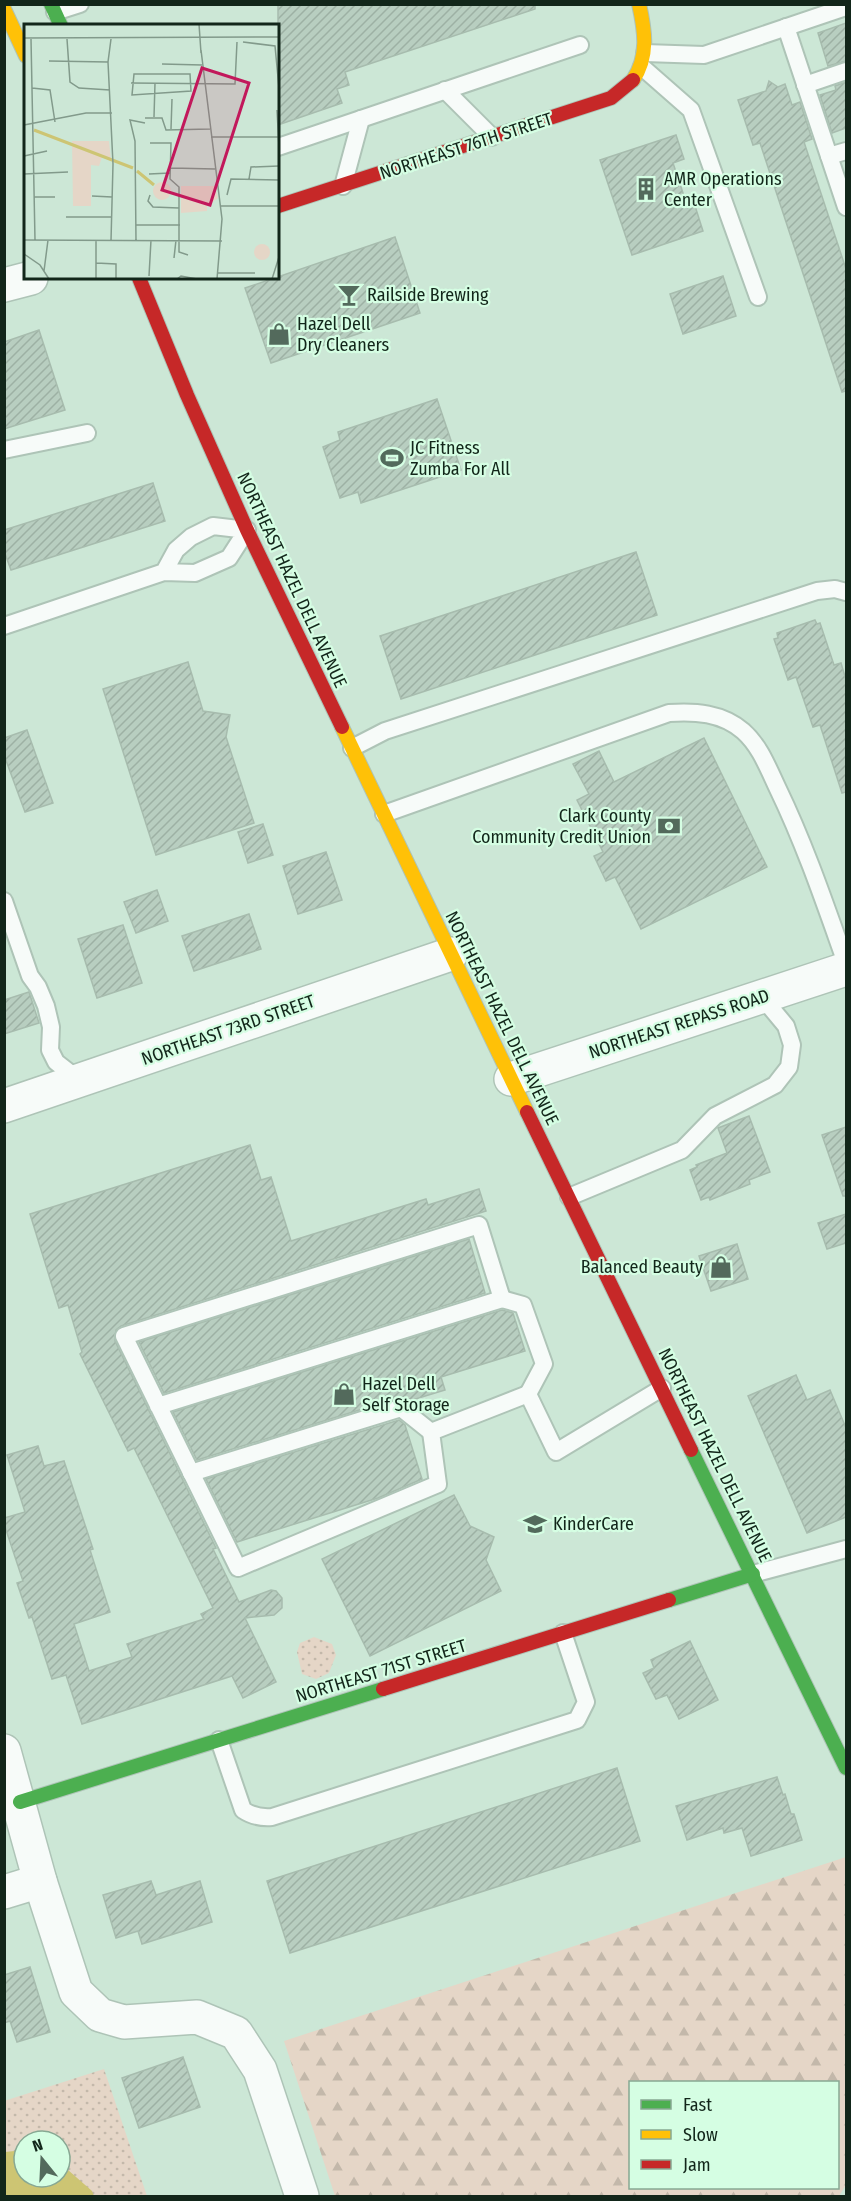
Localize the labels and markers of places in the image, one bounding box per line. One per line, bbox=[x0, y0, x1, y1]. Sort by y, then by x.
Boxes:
place label: AMR Operations Center bbox=[664, 168, 782, 211]
building icon: AMR Operations Center bbox=[633, 176, 659, 202]
bar icon: Railside Brewing bbox=[336, 282, 362, 308]
place label: Railside Brewing bbox=[367, 284, 489, 306]
place label: Hazel Dell Dry Cleaners bbox=[297, 313, 390, 356]
shop icon: Hazel Dell Dry Cleaners bbox=[266, 321, 292, 347]
place label: JC Fitness Zumba For All bbox=[410, 437, 510, 480]
sports icon: JC Fitness Zumba For All bbox=[379, 445, 405, 471]
place label: Clark County Community Credit Union bbox=[472, 805, 651, 848]
bank icon: Clark County Community Credit Union bbox=[656, 813, 682, 839]
shop icon: Balanced Beauty bbox=[708, 1254, 734, 1280]
place label: Balanced Beauty bbox=[581, 1256, 703, 1278]
place label: Hazel Dell Self Storage bbox=[362, 1373, 450, 1416]
shop icon: Hazel Dell Self Storage bbox=[331, 1381, 357, 1407]
school or university icon: KinderCare bbox=[522, 1511, 548, 1537]
place label: KinderCare bbox=[553, 1513, 634, 1535]

